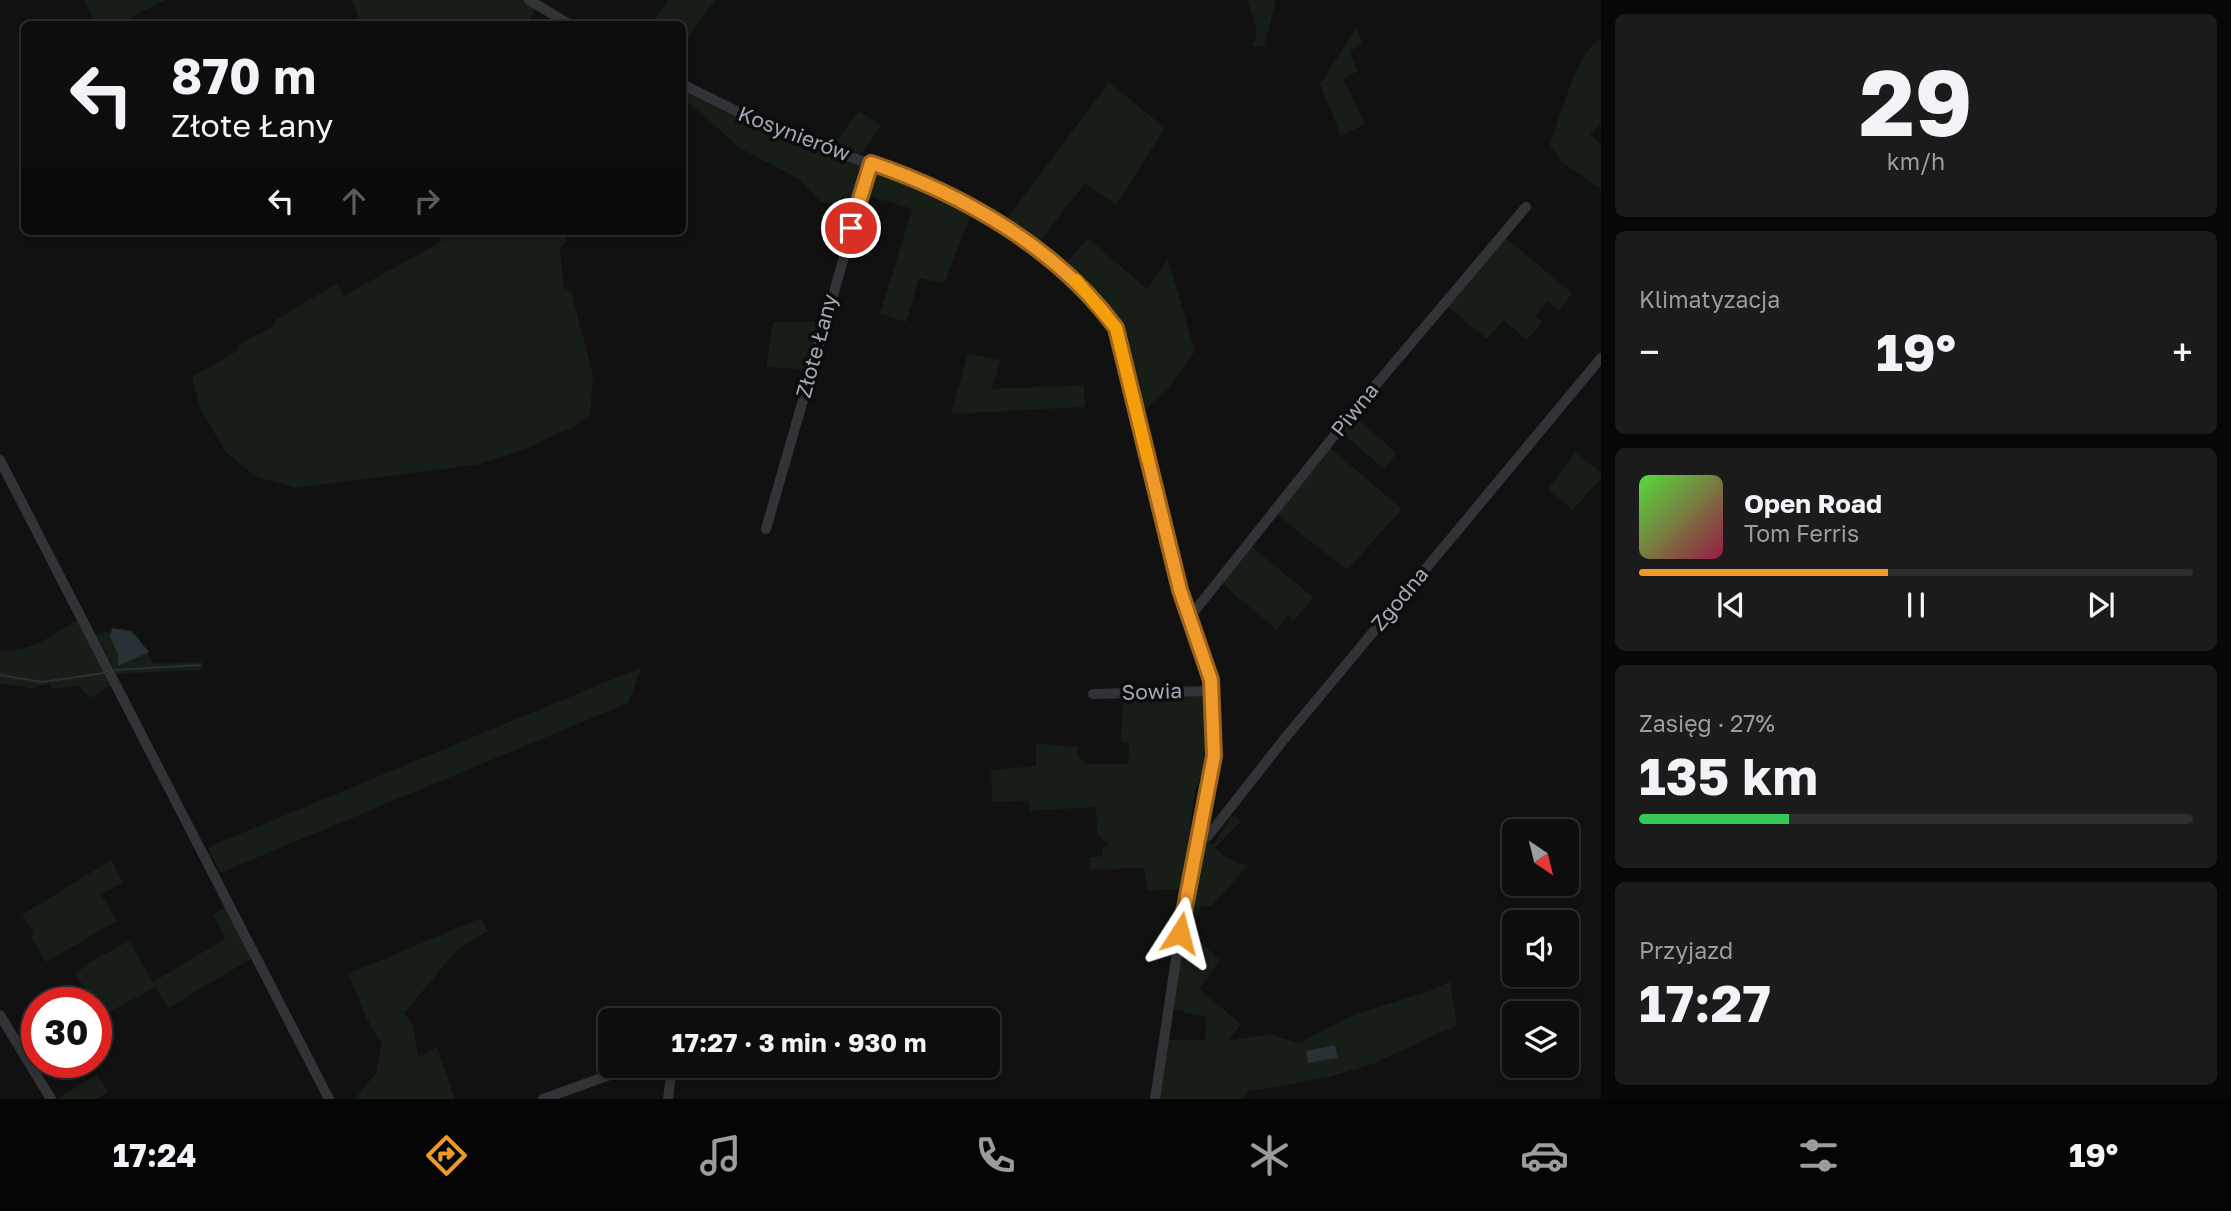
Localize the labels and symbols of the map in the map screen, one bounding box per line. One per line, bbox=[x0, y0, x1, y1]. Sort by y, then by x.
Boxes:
street label: Kosynierów bbox=[735, 100, 854, 166]
pin bbox=[821, 198, 881, 258]
street label: Złote Łany bbox=[790, 291, 842, 401]
street label: Piwna bbox=[1325, 377, 1384, 441]
street label: Zgodna bbox=[1365, 561, 1433, 636]
street label: Sowia bbox=[1121, 677, 1183, 705]
north arrow bbox=[1502, 819, 1578, 896]
position arrow bbox=[1143, 896, 1217, 970]
speed limit sign: 30 bbox=[21, 987, 112, 1078]

